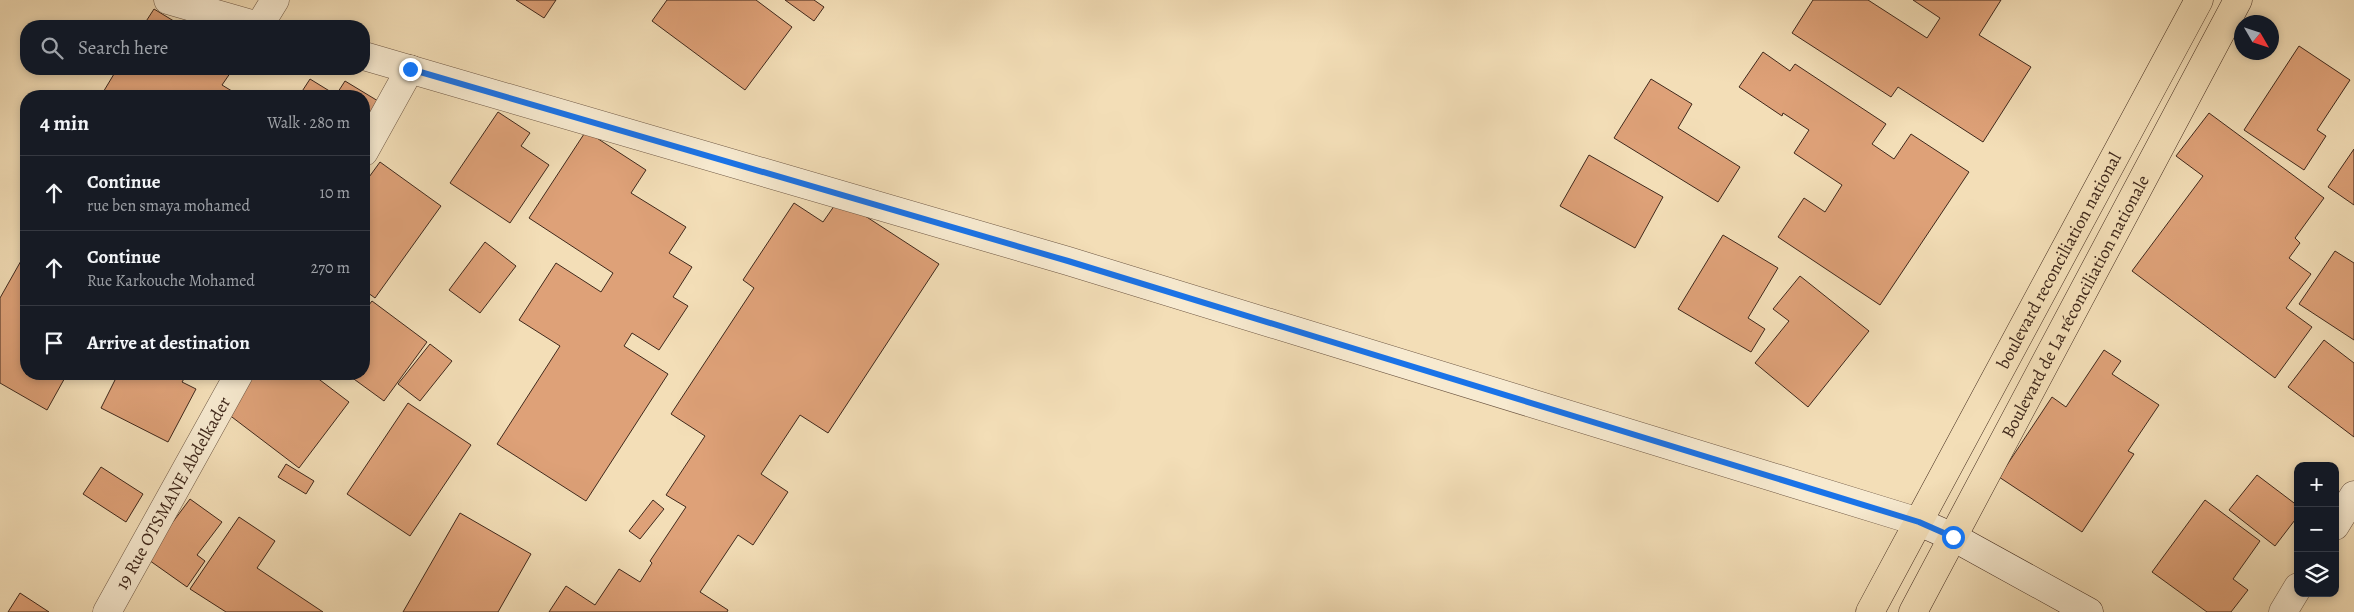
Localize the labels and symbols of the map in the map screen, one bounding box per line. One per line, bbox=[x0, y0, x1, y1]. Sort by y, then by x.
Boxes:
north arrow bbox=[2234, 15, 2279, 60]
route end bbox=[399, 58, 422, 81]
street label: boulevard reconciliation national bbox=[1991, 148, 2127, 373]
street label: Boulevard de La réconciliation nationale bbox=[1996, 171, 2155, 442]
street label: 19 Rue OTSMANE Abdelkader bbox=[110, 392, 236, 594]
route start bbox=[1942, 526, 1965, 549]

